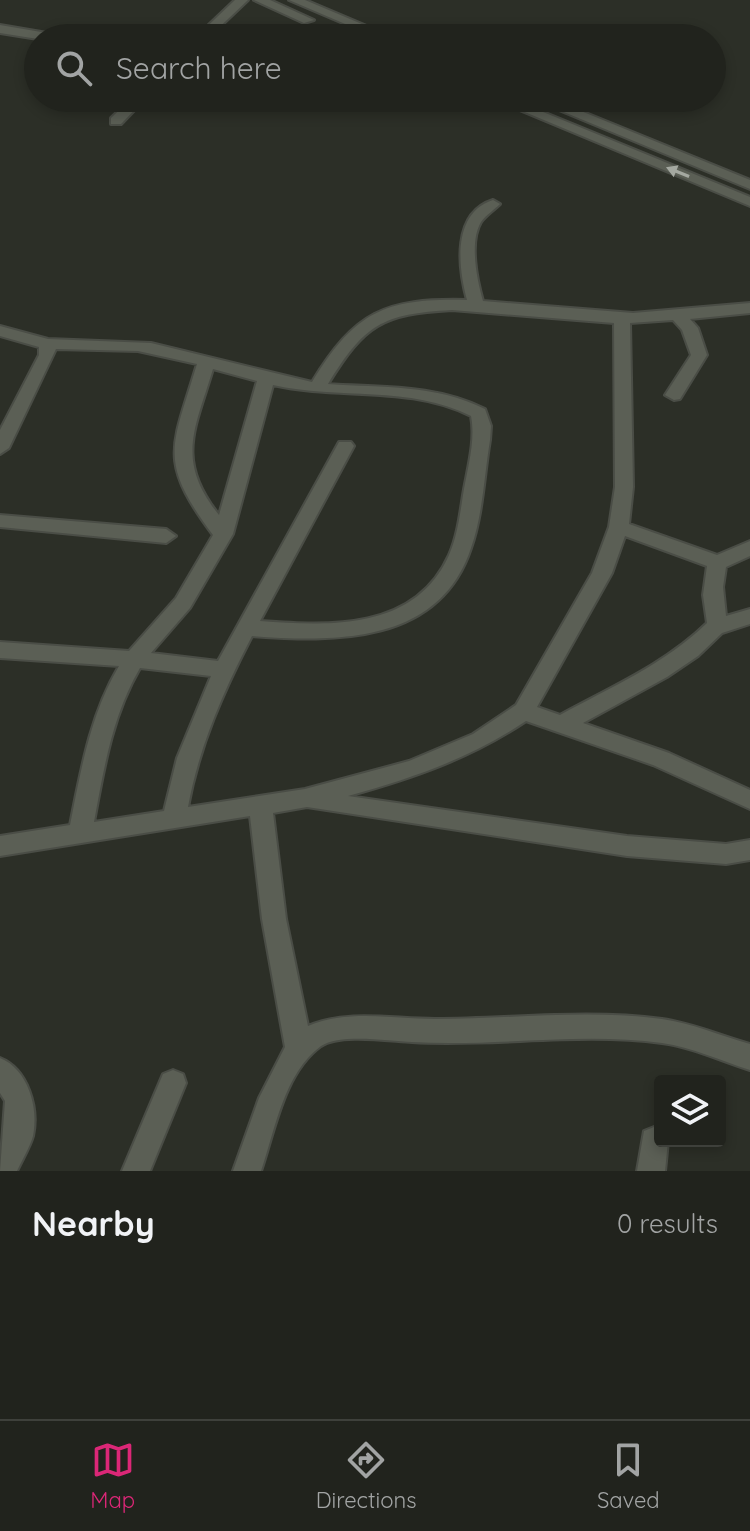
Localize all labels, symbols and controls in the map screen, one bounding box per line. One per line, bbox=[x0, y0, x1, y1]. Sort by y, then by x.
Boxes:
search box bbox=[24, 24, 726, 112]
icon: search bbox=[52, 46, 96, 90]
text: Search here bbox=[116, 49, 282, 87]
one-way arrow bbox=[666, 166, 690, 179]
map controls bbox=[654, 1075, 726, 1147]
button: layers bbox=[654, 1075, 726, 1147]
text: Nearby bbox=[32, 1202, 155, 1245]
text: 0 results bbox=[617, 1207, 718, 1240]
tab: Map bbox=[90, 1438, 135, 1514]
tab: Directions bbox=[316, 1438, 416, 1514]
tab: Saved bbox=[597, 1438, 660, 1514]

